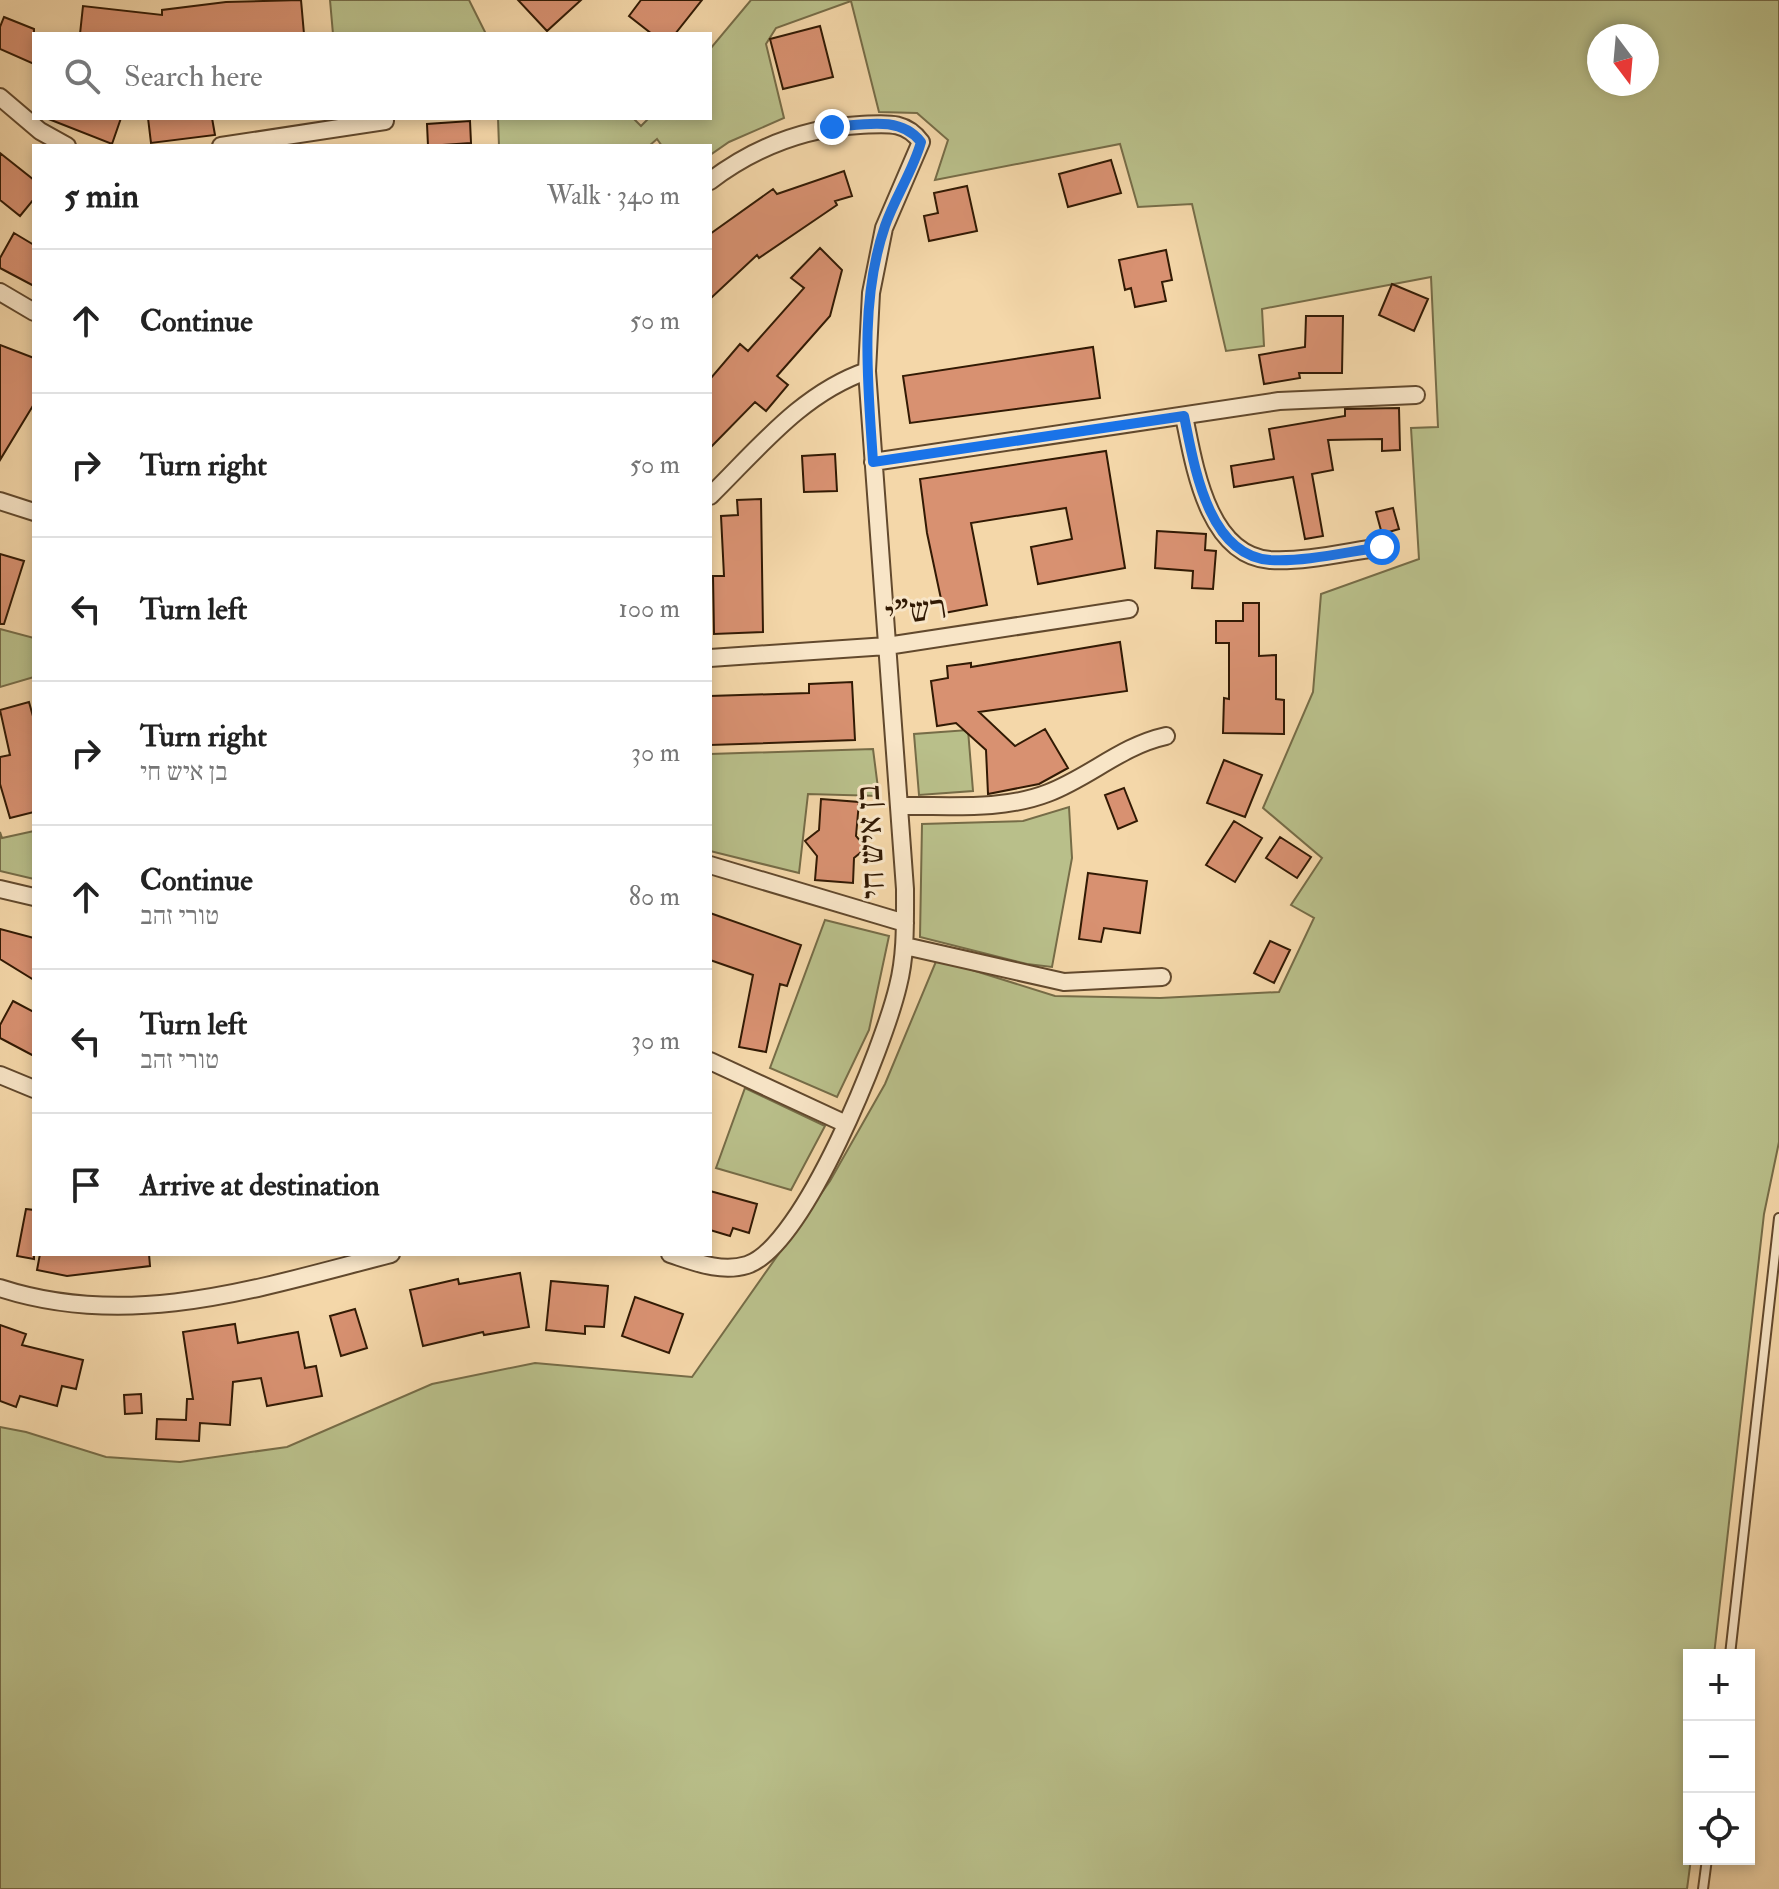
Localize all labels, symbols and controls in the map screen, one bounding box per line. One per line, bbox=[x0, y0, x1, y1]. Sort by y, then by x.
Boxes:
north arrow bbox=[1587, 24, 1659, 96]
search box bbox=[32, 32, 712, 120]
icon: search bbox=[60, 54, 104, 98]
text: Search here bbox=[124, 58, 263, 95]
route end bbox=[814, 109, 850, 145]
text: 5 min bbox=[64, 175, 139, 218]
text: Walk · 340 m bbox=[547, 180, 680, 212]
icon: ahead bbox=[64, 299, 108, 343]
text: Continue bbox=[140, 303, 253, 340]
text: 50 m bbox=[630, 305, 680, 337]
icon: right bbox=[64, 443, 108, 487]
text: Turn right bbox=[140, 447, 267, 484]
text: 50 m bbox=[630, 449, 680, 481]
route start bbox=[1364, 529, 1400, 565]
street label: רש"י bbox=[883, 585, 949, 637]
icon: left bbox=[64, 587, 108, 631]
text: Turn left bbox=[140, 591, 247, 628]
text: 100 m bbox=[619, 593, 680, 625]
text: Turn right bbox=[140, 718, 267, 755]
icon: right bbox=[64, 731, 108, 775]
text: 30 m bbox=[631, 737, 680, 769]
text: בן איש חי bbox=[140, 756, 228, 788]
street label: בן איש חי bbox=[847, 784, 895, 900]
text: Continue bbox=[140, 862, 253, 899]
icon: ahead bbox=[64, 875, 108, 919]
text: 80 m bbox=[629, 881, 680, 913]
text: טורי זהב bbox=[140, 900, 219, 932]
text: Turn left bbox=[140, 1006, 247, 1043]
icon: left bbox=[64, 1019, 108, 1063]
text: 30 m bbox=[631, 1025, 680, 1057]
text: טורי זהב bbox=[140, 1044, 219, 1076]
icon: arrive bbox=[64, 1163, 108, 1207]
text: Arrive at destination bbox=[140, 1167, 380, 1204]
map controls bbox=[1683, 1649, 1755, 1865]
button: + bbox=[1683, 1649, 1755, 1721]
button: − bbox=[1683, 1721, 1755, 1793]
button: locate bbox=[1683, 1793, 1755, 1865]

